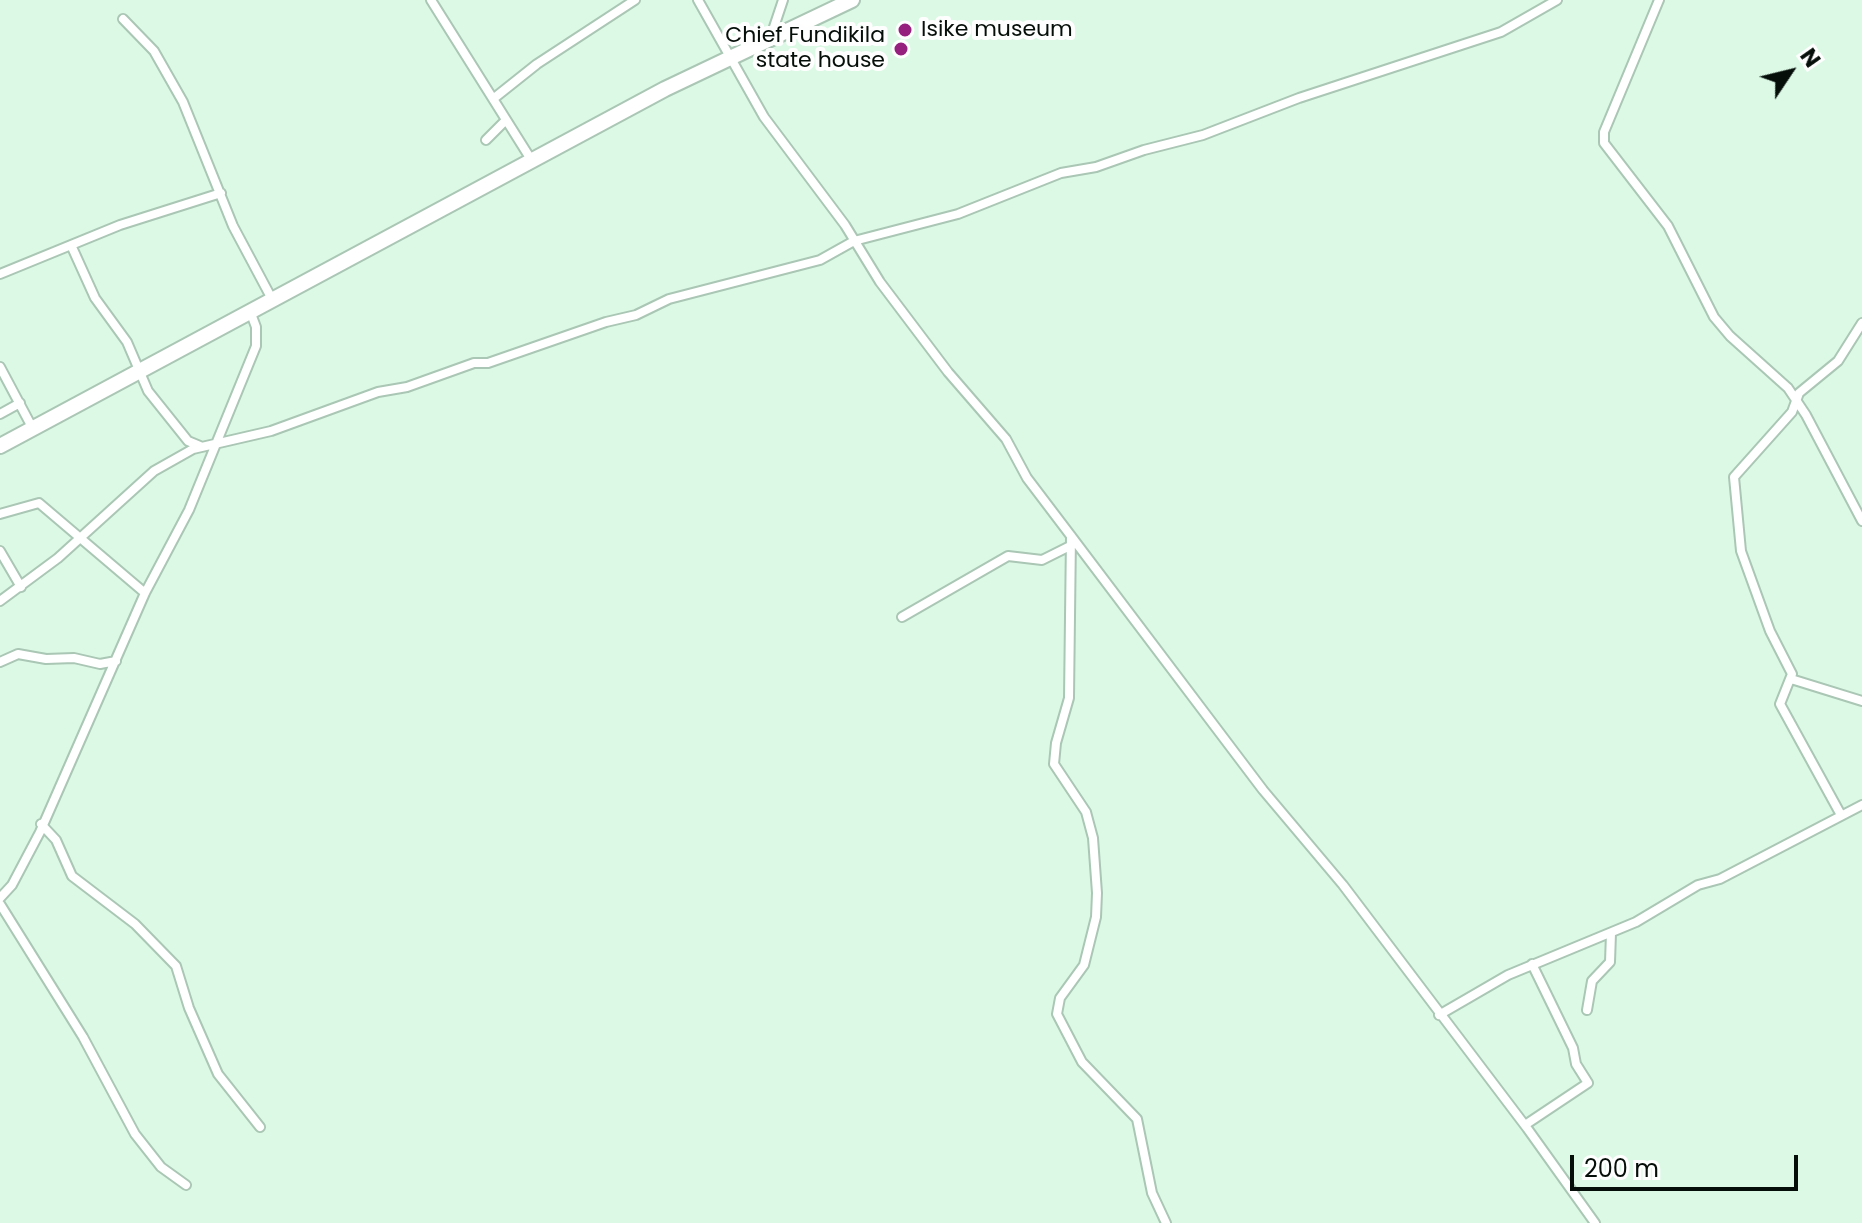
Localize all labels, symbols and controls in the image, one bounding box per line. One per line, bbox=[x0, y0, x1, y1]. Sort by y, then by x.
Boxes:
place label: Isike museum bbox=[921, 17, 1073, 43]
marker: Isike museum bbox=[896, 21, 914, 39]
place label: Chief Fundikila state house bbox=[725, 23, 885, 74]
north arrow bbox=[1750, 32, 1830, 112]
marker: Chief Fundikila state house bbox=[892, 40, 910, 58]
text: N bbox=[1793, 42, 1828, 74]
scale bar bbox=[1574, 1139, 1802, 1189]
text: 200 m bbox=[1584, 1152, 1659, 1185]

